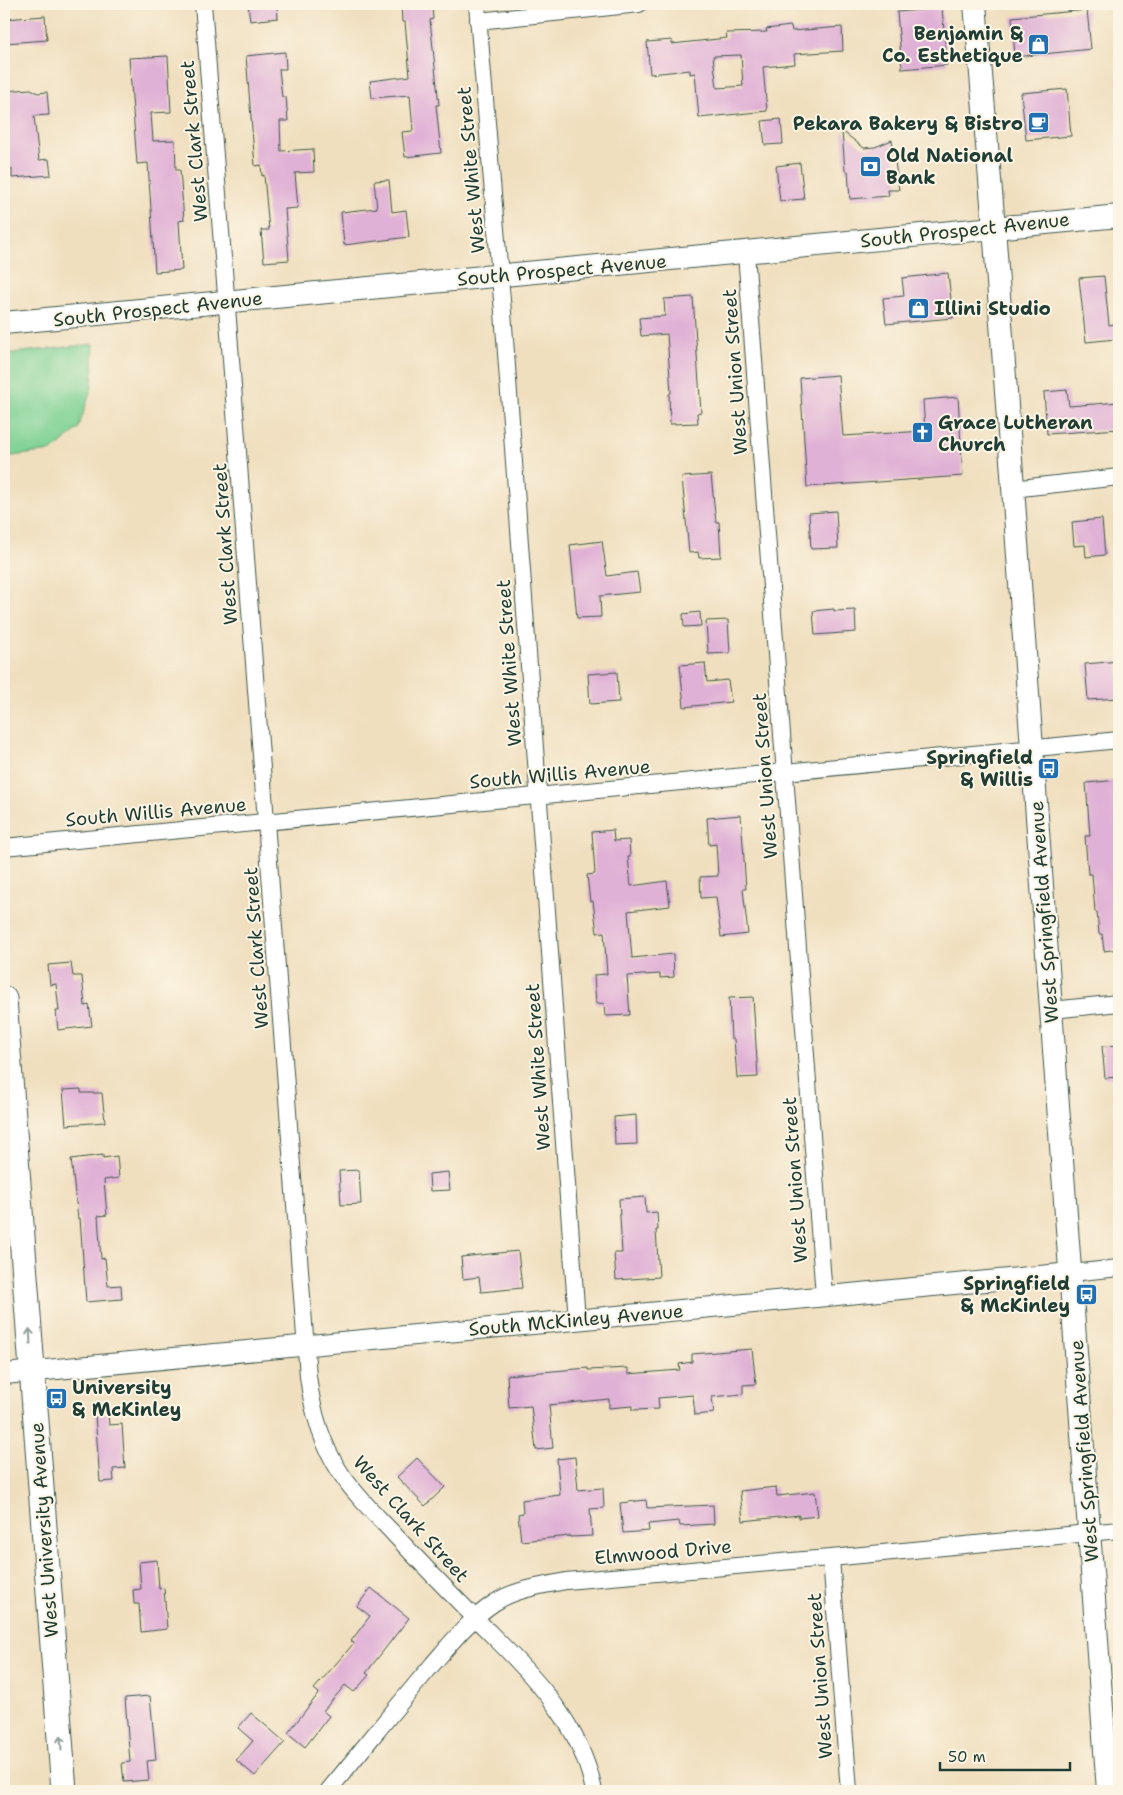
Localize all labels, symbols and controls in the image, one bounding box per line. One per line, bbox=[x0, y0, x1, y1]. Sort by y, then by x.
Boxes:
place label: Benjamin & Co. Esthetique bbox=[882, 21, 1023, 68]
shop icon: Benjamin & Co. Esthetique bbox=[1027, 32, 1051, 56]
street label: West Clark Street bbox=[174, 59, 214, 223]
street label: West White Street bbox=[451, 86, 491, 254]
place label: Pekara Bakery & Bistro bbox=[793, 111, 1023, 136]
cafe icon: Pekara Bakery & Bistro bbox=[1027, 111, 1051, 135]
place label: Old National Bank bbox=[886, 143, 1014, 190]
bank icon: Old National Bank bbox=[858, 154, 882, 178]
street label: South Prospect Avenue bbox=[859, 207, 1071, 253]
street label: South Prospect Avenue bbox=[456, 248, 668, 292]
street label: South Prospect Avenue bbox=[52, 286, 264, 332]
street label: West Union Street bbox=[717, 288, 753, 456]
shop icon: Illini Studio bbox=[906, 296, 930, 320]
place label: Illini Studio bbox=[934, 296, 1051, 321]
place label: Grace Lutheran Church bbox=[938, 410, 1093, 457]
church icon: Grace Lutheran Church bbox=[910, 421, 934, 445]
street label: West Clark Street bbox=[207, 462, 243, 626]
street label: West White Street bbox=[491, 579, 527, 747]
street label: West Union Street bbox=[747, 692, 783, 860]
place label: Springfield & Willis bbox=[926, 745, 1033, 792]
street label: South Willis Avenue bbox=[468, 754, 652, 794]
bus stop icon: Springfield & Willis bbox=[1037, 756, 1061, 780]
street label: South Willis Avenue bbox=[64, 792, 248, 832]
street label: West Springfield Avenue bbox=[1024, 800, 1064, 1024]
street label: West Clark Street bbox=[238, 866, 274, 1030]
street label: West White Street bbox=[520, 983, 556, 1151]
street label: West Union Street bbox=[777, 1096, 813, 1264]
place label: Springfield & McKinley bbox=[961, 1271, 1070, 1318]
bus stop icon: Springfield & McKinley bbox=[1074, 1282, 1098, 1306]
street label: South McKinley Avenue bbox=[467, 1298, 685, 1342]
one-way arrow bbox=[25, 1329, 34, 1345]
street label: West Springfield Avenue bbox=[1064, 1339, 1104, 1563]
place label: University & McKinley bbox=[72, 1375, 181, 1422]
bus stop icon: University & McKinley bbox=[44, 1386, 68, 1410]
street label: West University Avenue bbox=[24, 1421, 64, 1639]
street label: West Clark Street bbox=[347, 1450, 475, 1588]
street label: Elmwood Drive bbox=[593, 1534, 733, 1570]
street label: West Union Street bbox=[802, 1592, 838, 1760]
one-way arrow bbox=[56, 1735, 65, 1751]
scale bar bbox=[940, 1740, 1070, 1772]
text: 50 m bbox=[948, 1747, 986, 1767]

